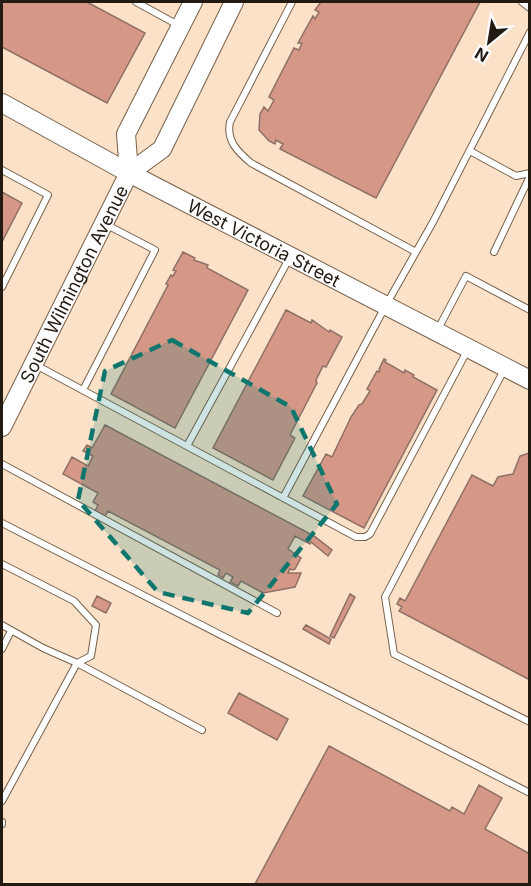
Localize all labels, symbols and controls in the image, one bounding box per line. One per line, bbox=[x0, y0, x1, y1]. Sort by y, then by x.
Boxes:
north arrow bbox=[459, 12, 519, 72]
text: N bbox=[471, 43, 492, 67]
street label: South Wilmington Avenue bbox=[15, 182, 132, 386]
street label: West Victoria Street bbox=[184, 195, 344, 291]

